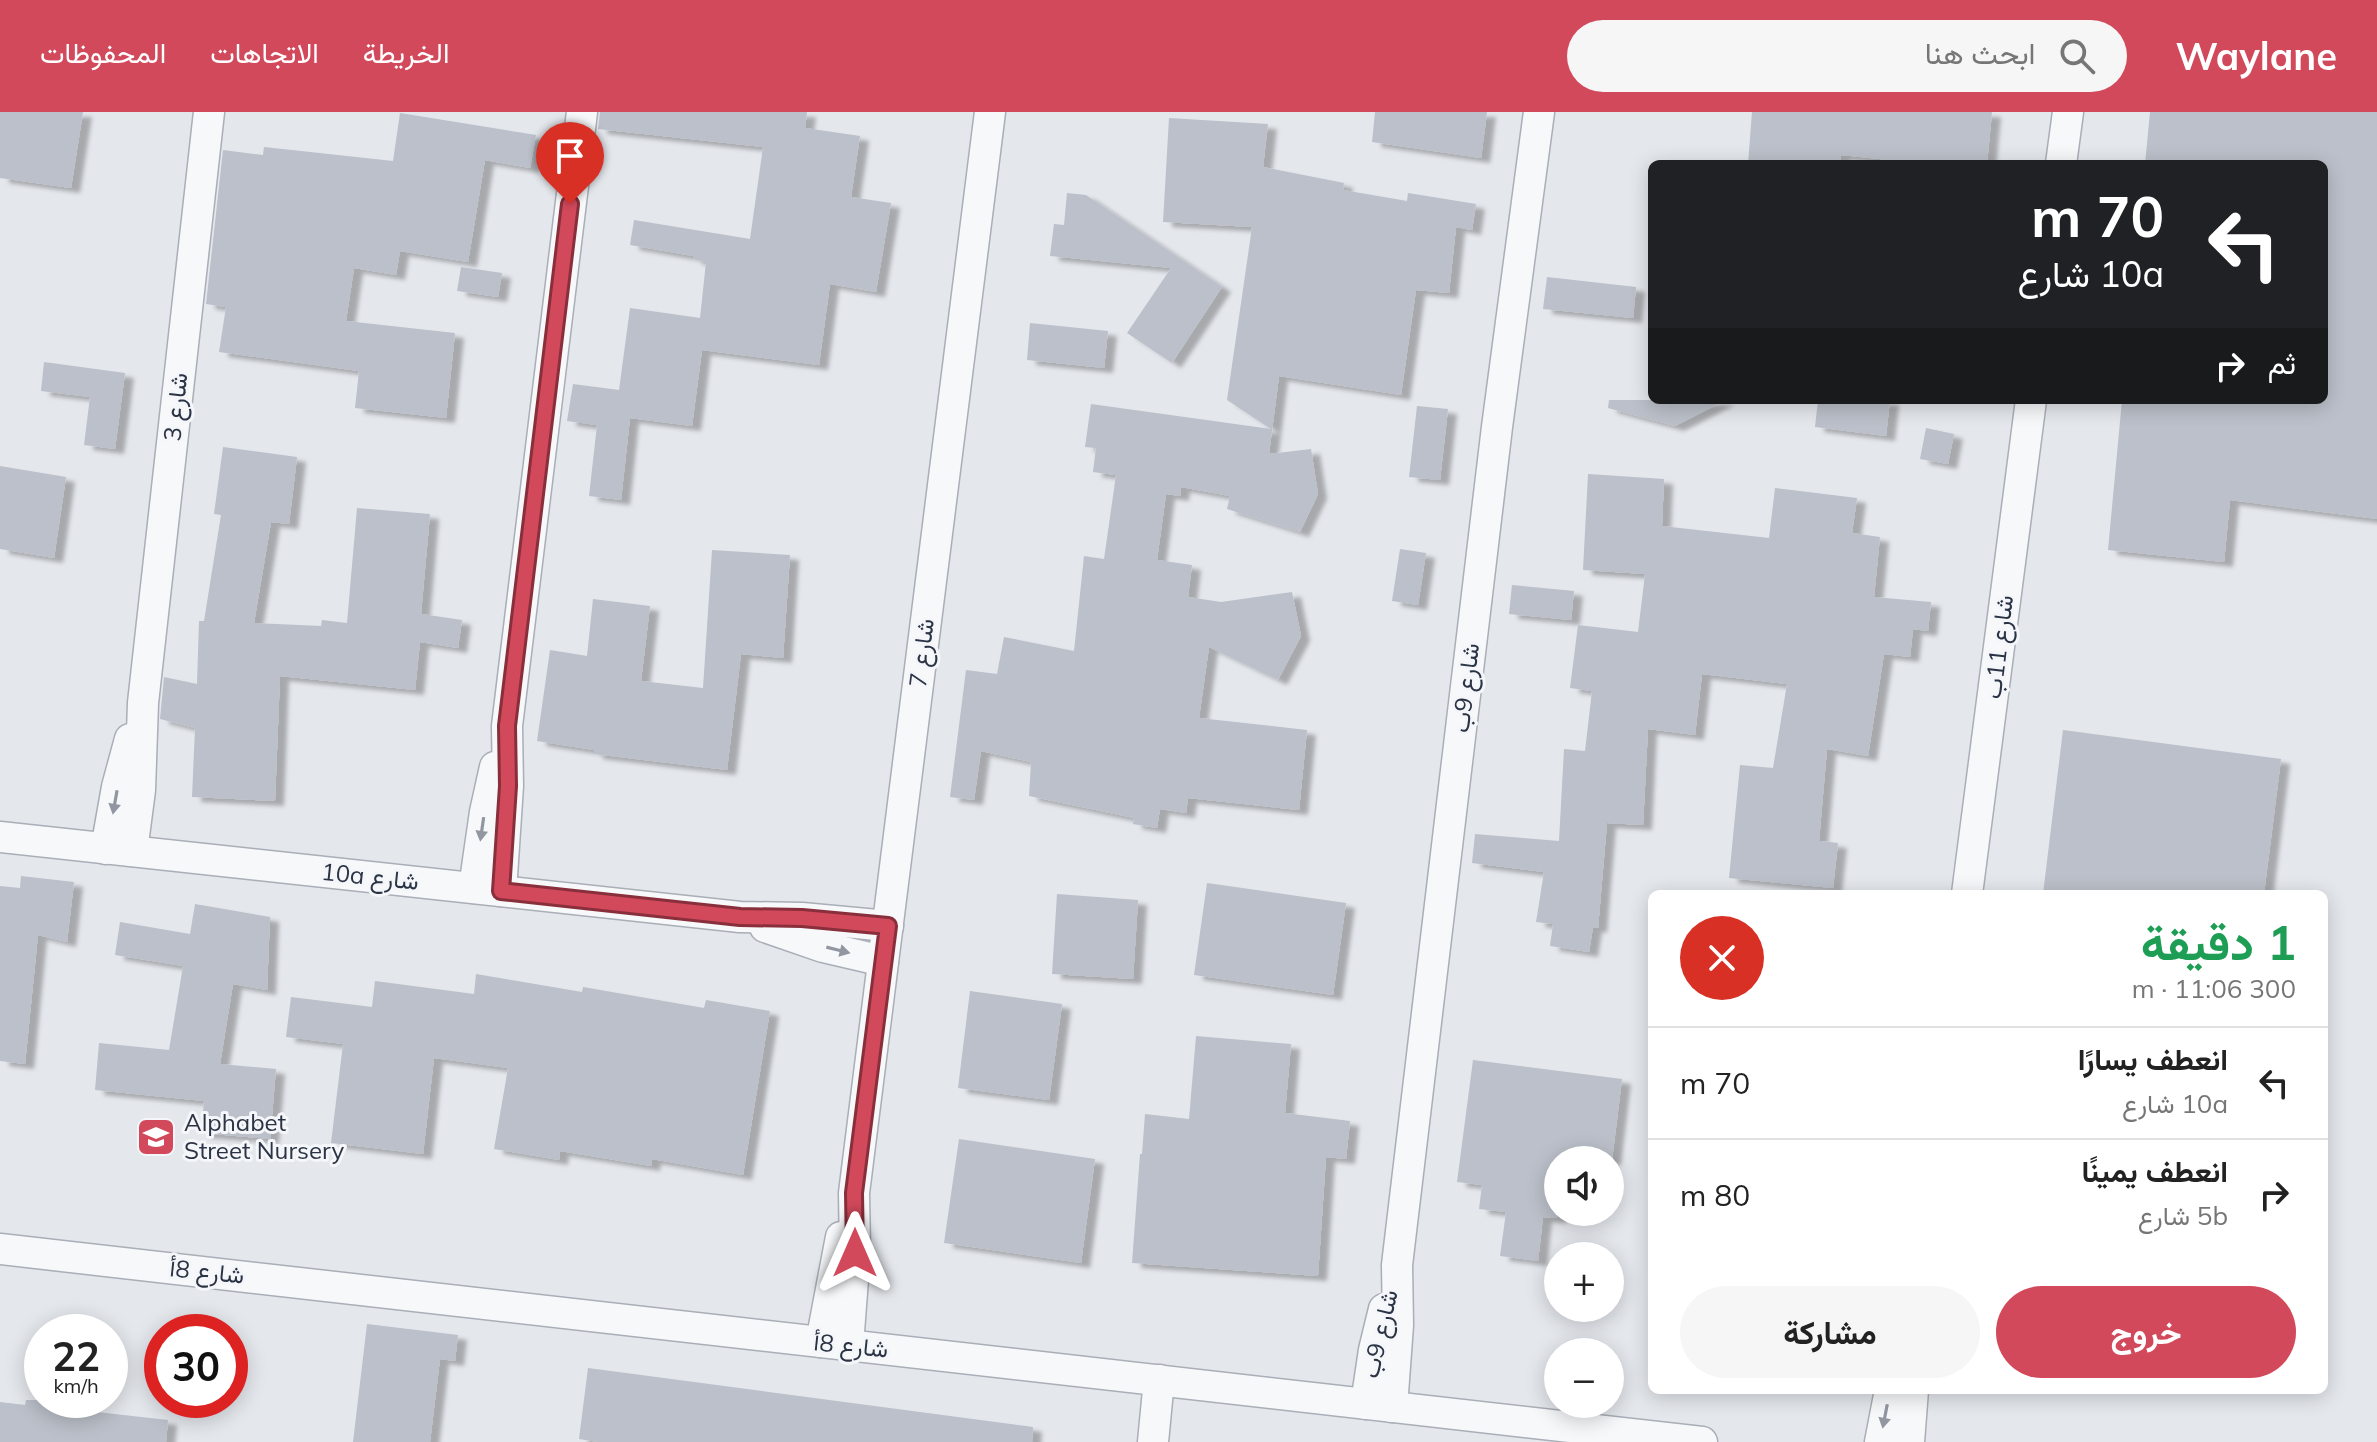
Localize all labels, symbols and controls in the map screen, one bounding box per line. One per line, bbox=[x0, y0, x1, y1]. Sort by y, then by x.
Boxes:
search box bbox=[1567, 20, 2127, 92]
text: Waylane bbox=[2175, 32, 2337, 80]
text: ابحث هنا bbox=[1925, 34, 2035, 72]
icon: search bbox=[2055, 34, 2099, 78]
text: المحفوظات bbox=[40, 35, 166, 70]
text: الاتجاهات bbox=[210, 35, 319, 70]
text: الخريطة bbox=[363, 35, 449, 70]
pin bbox=[536, 122, 604, 204]
icon: arrive bbox=[548, 134, 592, 178]
text: 70 m bbox=[2031, 181, 2164, 251]
icon: left bbox=[2192, 192, 2296, 296]
text: 10a شارع bbox=[2017, 251, 2164, 296]
icon: right bbox=[2208, 344, 2252, 388]
text: ثم bbox=[2268, 344, 2296, 382]
street label: شارع 3 bbox=[156, 371, 196, 443]
street label: شارع 11ب bbox=[1977, 593, 2021, 701]
street label: شارع 7 bbox=[902, 617, 942, 689]
street label: شارع 9ب bbox=[1445, 641, 1487, 735]
one-way arrow bbox=[108, 790, 120, 815]
one-way arrow bbox=[475, 817, 488, 842]
street label: 10a شارع bbox=[320, 856, 420, 898]
text: 1 دقيقة bbox=[2141, 912, 2296, 972]
button: close bbox=[1680, 916, 1764, 1000]
one-way arrow bbox=[825, 944, 850, 957]
text: 300 m · 11:06 bbox=[2132, 972, 2296, 1005]
text: انعطف يسارًا bbox=[2078, 1040, 2228, 1078]
icon: left bbox=[2252, 1061, 2296, 1105]
text: 70 m bbox=[1680, 1064, 1750, 1102]
text: 10a شارع bbox=[2122, 1087, 2228, 1120]
place label: Alphabet Street Nursery bbox=[184, 1107, 344, 1165]
school or university icon: Alphabet Street Nursery bbox=[135, 1116, 177, 1158]
map controls bbox=[1544, 1146, 1624, 1418]
button: sound bbox=[1544, 1146, 1624, 1226]
text: انعطف يمينًا bbox=[2082, 1152, 2228, 1190]
icon: right bbox=[2252, 1173, 2296, 1217]
text: 80 m bbox=[1680, 1176, 1750, 1214]
text: 5b شارع bbox=[2138, 1199, 2228, 1232]
position arrow bbox=[813, 1211, 897, 1295]
button: + bbox=[1544, 1242, 1624, 1322]
street label: شارع 8أ bbox=[168, 1252, 246, 1292]
button: مشاركة bbox=[1680, 1286, 1980, 1378]
button: خروج bbox=[1996, 1286, 2296, 1378]
street label: شارع 9ب bbox=[1354, 1287, 1406, 1381]
speed limit sign: 30 bbox=[144, 1314, 248, 1418]
street label: شارع 8أ bbox=[812, 1326, 890, 1366]
text: 22 bbox=[52, 1331, 100, 1381]
button: − bbox=[1544, 1338, 1624, 1418]
text: km/h bbox=[53, 1373, 99, 1398]
one-way arrow bbox=[1879, 1404, 1891, 1429]

